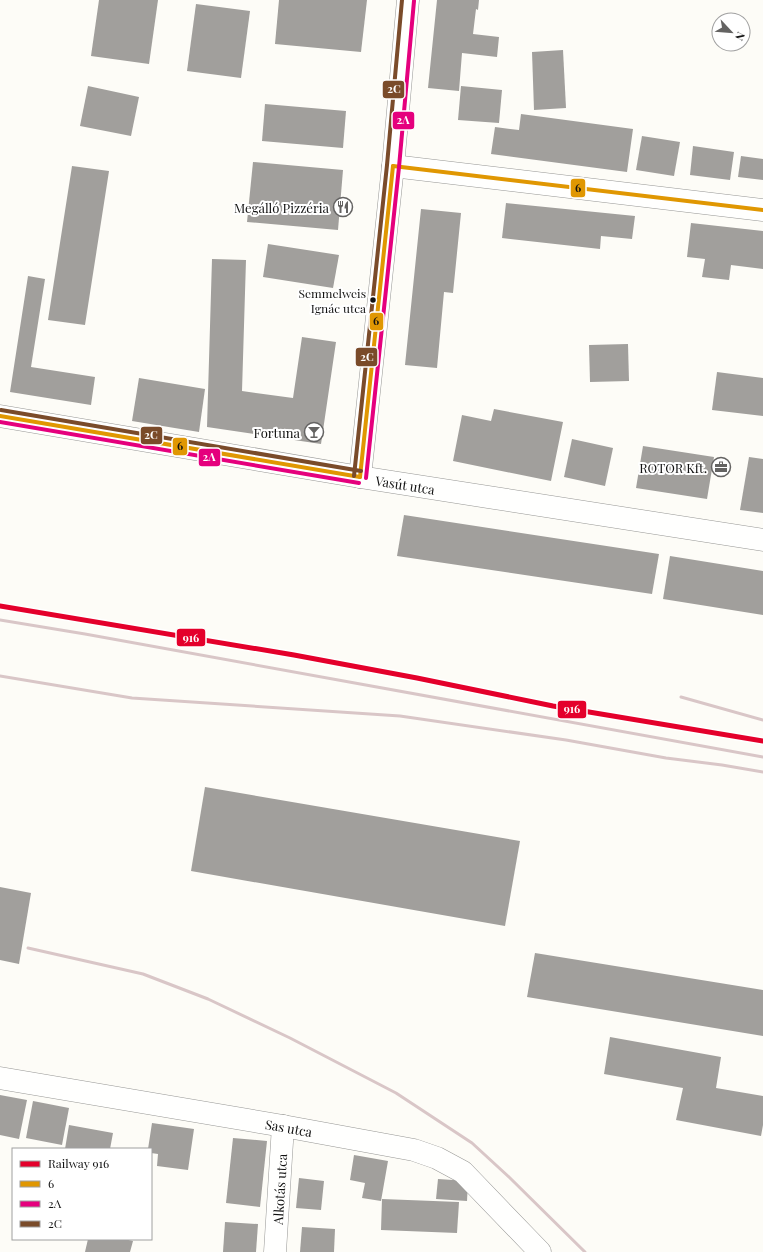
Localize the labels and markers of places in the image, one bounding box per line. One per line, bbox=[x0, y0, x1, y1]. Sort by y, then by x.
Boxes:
restaurant icon: Megálló Pizzéria bbox=[332, 196, 354, 218]
place label: Megálló Pizzéria bbox=[234, 199, 330, 216]
place label: Semmelweis Ignác utca bbox=[299, 285, 366, 316]
marker: Semmelweis Ignác utca bbox=[368, 295, 378, 305]
bar icon: Fortuna bbox=[303, 421, 325, 443]
place label: Fortuna bbox=[254, 424, 301, 441]
office icon: ROTOR Kft. bbox=[710, 456, 732, 478]
place label: ROTOR Kft. bbox=[639, 459, 707, 476]

